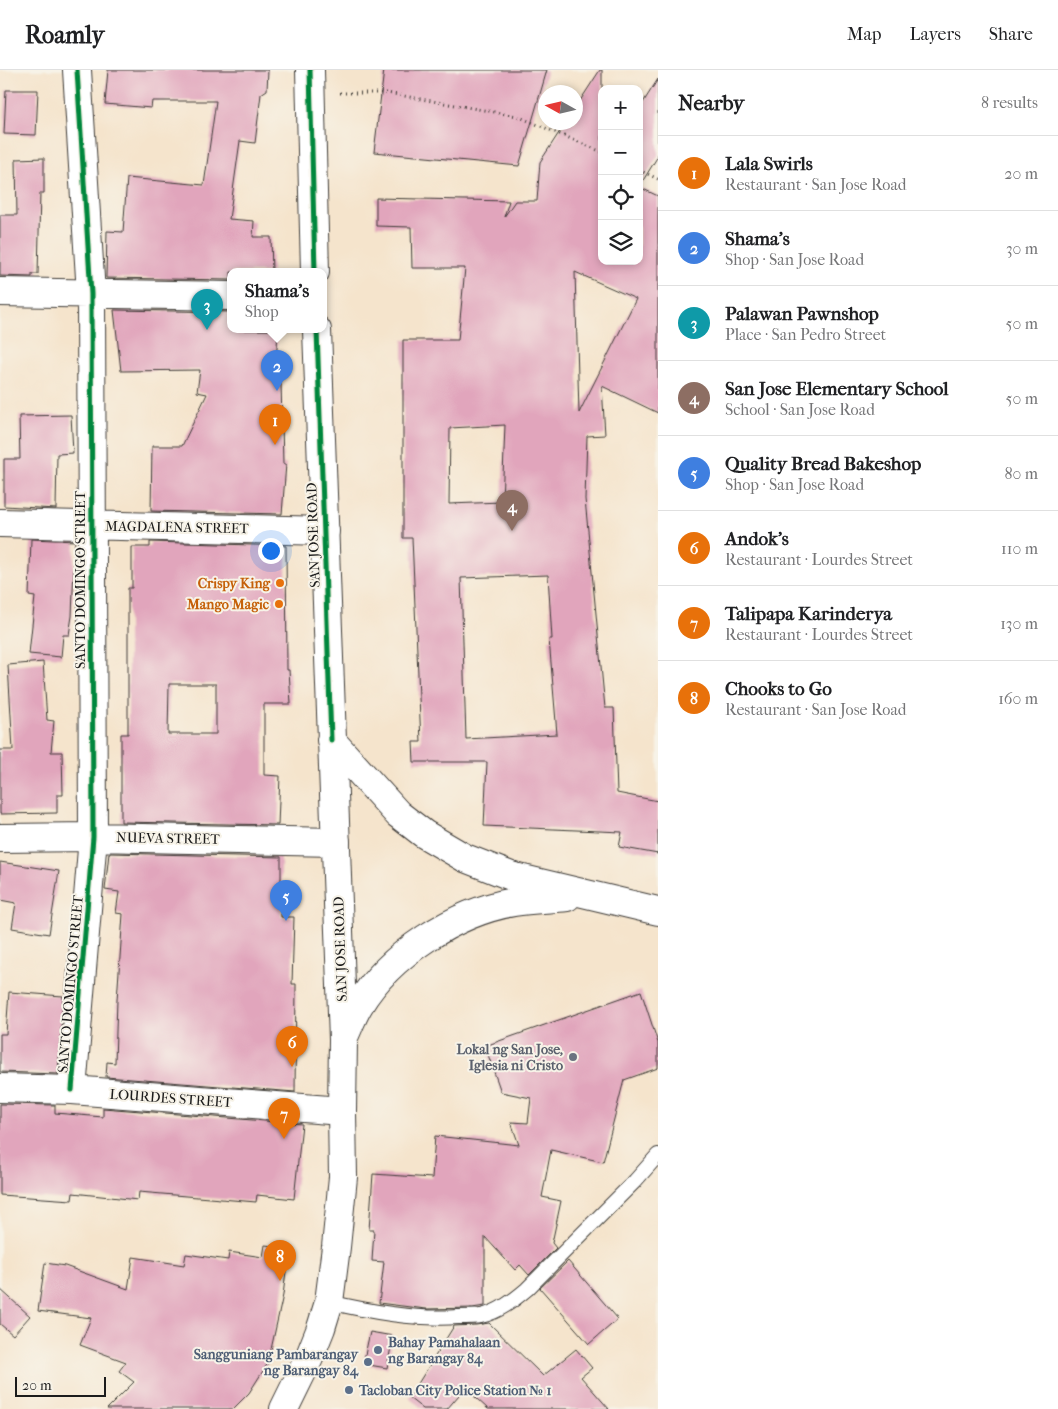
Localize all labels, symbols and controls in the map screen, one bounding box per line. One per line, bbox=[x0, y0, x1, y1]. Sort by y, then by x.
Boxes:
text: Roamly bbox=[25, 21, 104, 49]
text: Map bbox=[847, 24, 881, 45]
text: Layers bbox=[909, 24, 961, 45]
text: Share bbox=[989, 24, 1033, 45]
north arrow bbox=[538, 85, 583, 130]
map controls bbox=[598, 85, 643, 265]
button: + bbox=[598, 85, 643, 130]
text: Nearby bbox=[678, 91, 744, 115]
text: 8 results bbox=[981, 93, 1038, 112]
button: − bbox=[598, 130, 643, 175]
text: Lala Swirls bbox=[725, 153, 813, 175]
text: 1 bbox=[691, 164, 697, 183]
text: 20 m bbox=[1004, 164, 1038, 183]
button: locate bbox=[598, 175, 643, 220]
text: Restaurant · San Jose Road bbox=[725, 175, 907, 194]
button: layers bbox=[598, 220, 643, 265]
text: Shama's bbox=[725, 228, 790, 250]
text: 2 bbox=[690, 239, 698, 258]
text: 30 m bbox=[1006, 239, 1038, 258]
text: Shop · San Jose Road bbox=[725, 250, 864, 269]
popup bbox=[227, 268, 327, 333]
text: Shama's bbox=[245, 280, 309, 302]
pin: 3 bbox=[191, 289, 223, 330]
text: Shop bbox=[245, 302, 279, 321]
text: Palawan Pawnshop bbox=[725, 303, 879, 325]
text: 3 bbox=[691, 314, 697, 333]
text: 50 m bbox=[1006, 314, 1038, 333]
text: Place · San Pedro Street bbox=[725, 325, 886, 344]
pin: 2 bbox=[261, 350, 293, 391]
text: San Jose Elementary School bbox=[725, 378, 949, 400]
text: 4 bbox=[689, 389, 699, 408]
text: 50 m bbox=[1006, 389, 1038, 408]
text: School · San Jose Road bbox=[725, 400, 875, 419]
pin: 1 bbox=[259, 404, 291, 445]
text: Quality Bread Bakeshop bbox=[725, 453, 921, 475]
text: 5 bbox=[691, 464, 697, 483]
text: 80 m bbox=[1004, 464, 1038, 483]
text: Shop · San Jose Road bbox=[725, 475, 864, 494]
street label: SAN JOSE ROAD bbox=[303, 482, 324, 588]
street label: SANTO DOMINGO STREET bbox=[72, 490, 89, 669]
pin: 4 bbox=[496, 490, 528, 531]
street label: MAGDALENA STREET bbox=[105, 518, 250, 537]
text: Andok's bbox=[725, 528, 789, 550]
your location bbox=[258, 538, 284, 564]
text: 6 bbox=[690, 539, 698, 558]
text: 110 m bbox=[1001, 539, 1038, 558]
text: Restaurant · Lourdes Street bbox=[725, 550, 913, 569]
place label: Crispy King bbox=[198, 575, 271, 592]
marker: Crispy King bbox=[274, 577, 286, 589]
place label: Mango Magic bbox=[186, 596, 270, 613]
marker: Mango Magic bbox=[273, 598, 285, 610]
text: Talipapa Karinderya bbox=[725, 603, 892, 625]
text: 7 bbox=[690, 614, 698, 633]
text: 130 m bbox=[1000, 614, 1038, 633]
text: Restaurant · Lourdes Street bbox=[725, 625, 913, 644]
text: Chooks to Go bbox=[725, 678, 832, 700]
text: 8 bbox=[690, 689, 698, 708]
text: 160 m bbox=[998, 689, 1038, 708]
text: Restaurant · San Jose Road bbox=[725, 700, 907, 719]
street label: NUEVA STREET bbox=[116, 829, 221, 848]
pin: 5 bbox=[270, 880, 302, 921]
street label: SANTO DOMINGO STREET bbox=[54, 894, 87, 1074]
street label: SAN JOSE ROAD bbox=[330, 896, 351, 1002]
pin: 6 bbox=[276, 1026, 308, 1067]
place label: Lokal ng San Jose, Iglesia ni Cristo bbox=[456, 1041, 563, 1074]
marker: Lokal ng San Jose, Iglesia ni Cristo bbox=[567, 1051, 579, 1063]
street label: LOURDES STREET bbox=[109, 1086, 233, 1111]
pin: 7 bbox=[268, 1098, 300, 1139]
pin: 8 bbox=[264, 1240, 296, 1281]
place label: Bahay Pamahalaan ng Barangay 84 bbox=[387, 1334, 501, 1367]
marker: Bahay Pamahalaan ng Barangay 84 bbox=[372, 1344, 384, 1356]
place label: Sangguniang Pambarangay ng Barangay 84 bbox=[194, 1346, 360, 1379]
marker: Sangguniang Pambarangay ng Barangay 84 bbox=[362, 1356, 374, 1368]
scale bar bbox=[15, 1374, 106, 1397]
text: 20 m bbox=[22, 1377, 52, 1394]
place label: Tacloban City Police Station № 1 bbox=[358, 1382, 552, 1399]
marker: Tacloban City Police Station № 1 bbox=[343, 1384, 355, 1396]

